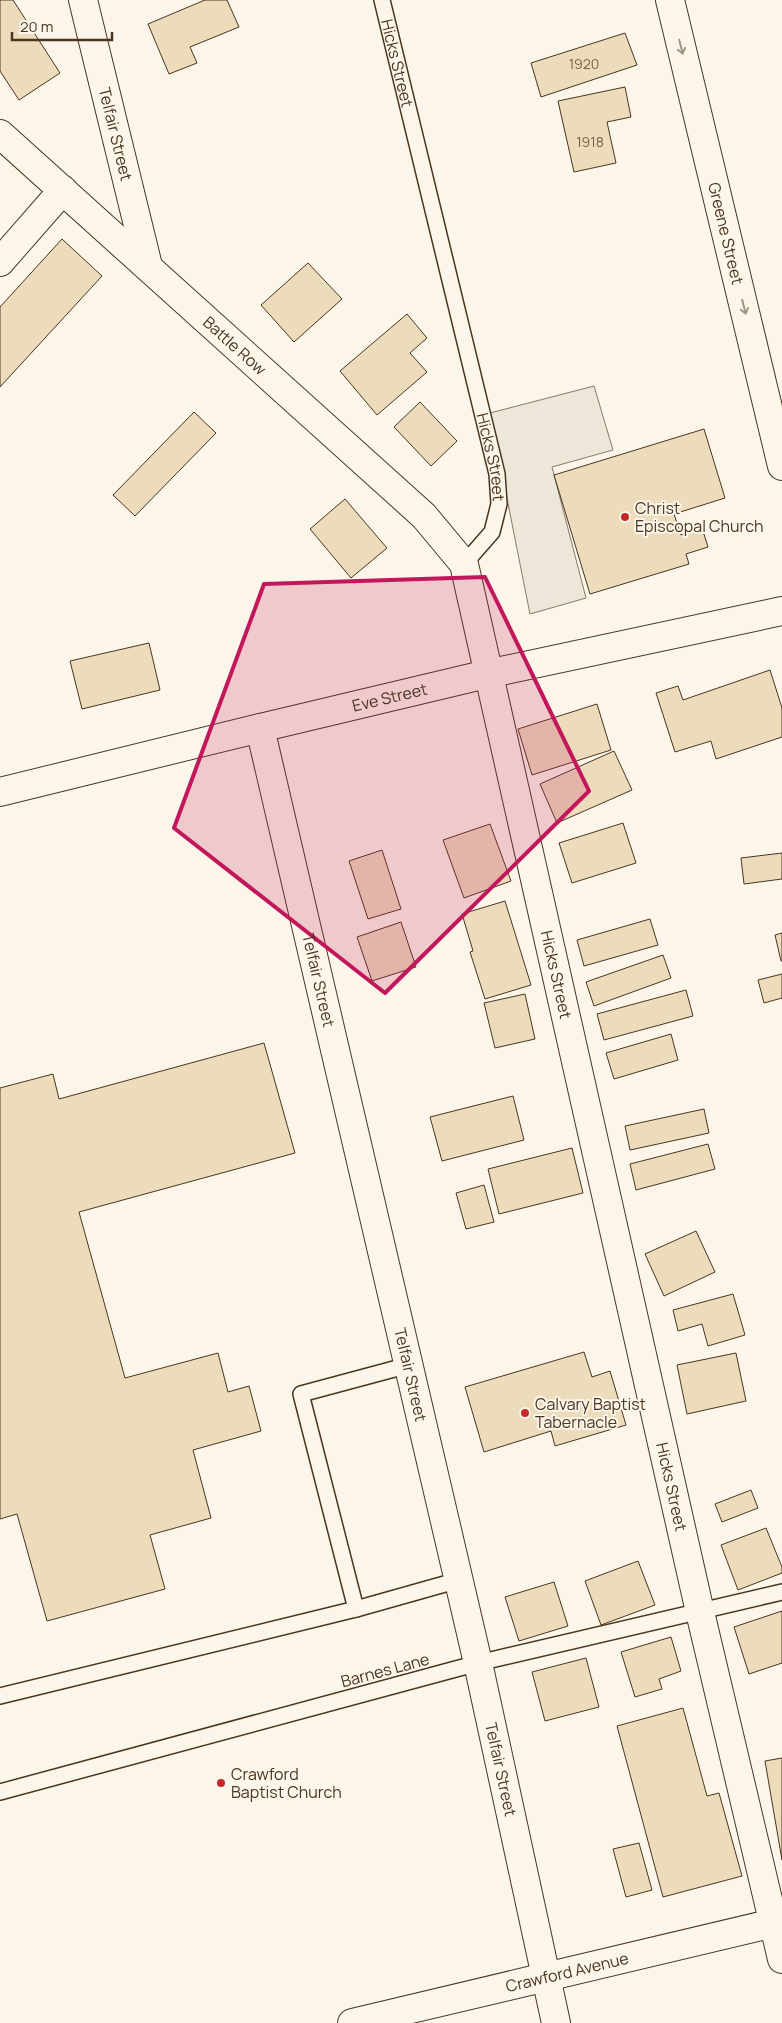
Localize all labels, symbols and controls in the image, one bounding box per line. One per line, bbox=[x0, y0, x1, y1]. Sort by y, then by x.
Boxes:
scale bar bbox=[12, 10, 112, 42]
text: 20 m bbox=[20, 16, 53, 37]
street label: Hicks Street bbox=[376, 17, 419, 109]
one-way arrow bbox=[677, 39, 686, 55]
house number: 1920 bbox=[569, 54, 599, 73]
street label: Telfair Street bbox=[94, 85, 138, 183]
house number: 1918 bbox=[576, 132, 604, 151]
street label: Greene Street bbox=[703, 180, 749, 287]
one-way arrow bbox=[740, 299, 749, 315]
street label: Battle Row bbox=[198, 311, 271, 380]
street label: Hicks Street bbox=[472, 410, 510, 502]
place label: Christ Episcopal Church bbox=[635, 497, 764, 537]
marker: Christ Episcopal Church bbox=[619, 511, 631, 523]
street label: Eve Street bbox=[350, 678, 429, 717]
street label: Hicks Street bbox=[536, 928, 577, 1021]
street label: Telfair Street bbox=[297, 931, 340, 1029]
street label: Telfair Street bbox=[389, 1326, 432, 1424]
place label: Calvary Baptist Tabernacle bbox=[535, 1393, 646, 1433]
marker: Calvary Baptist Tabernacle bbox=[519, 1407, 531, 1419]
street label: Hicks Street bbox=[651, 1440, 692, 1533]
street label: Barnes Lane bbox=[338, 1648, 432, 1692]
street label: Telfair Street bbox=[480, 1720, 522, 1818]
place label: Crawford Baptist Church bbox=[231, 1763, 342, 1803]
marker: Crawford Baptist Church bbox=[215, 1777, 227, 1789]
street label: Crawford Avenue bbox=[503, 1947, 631, 1997]

